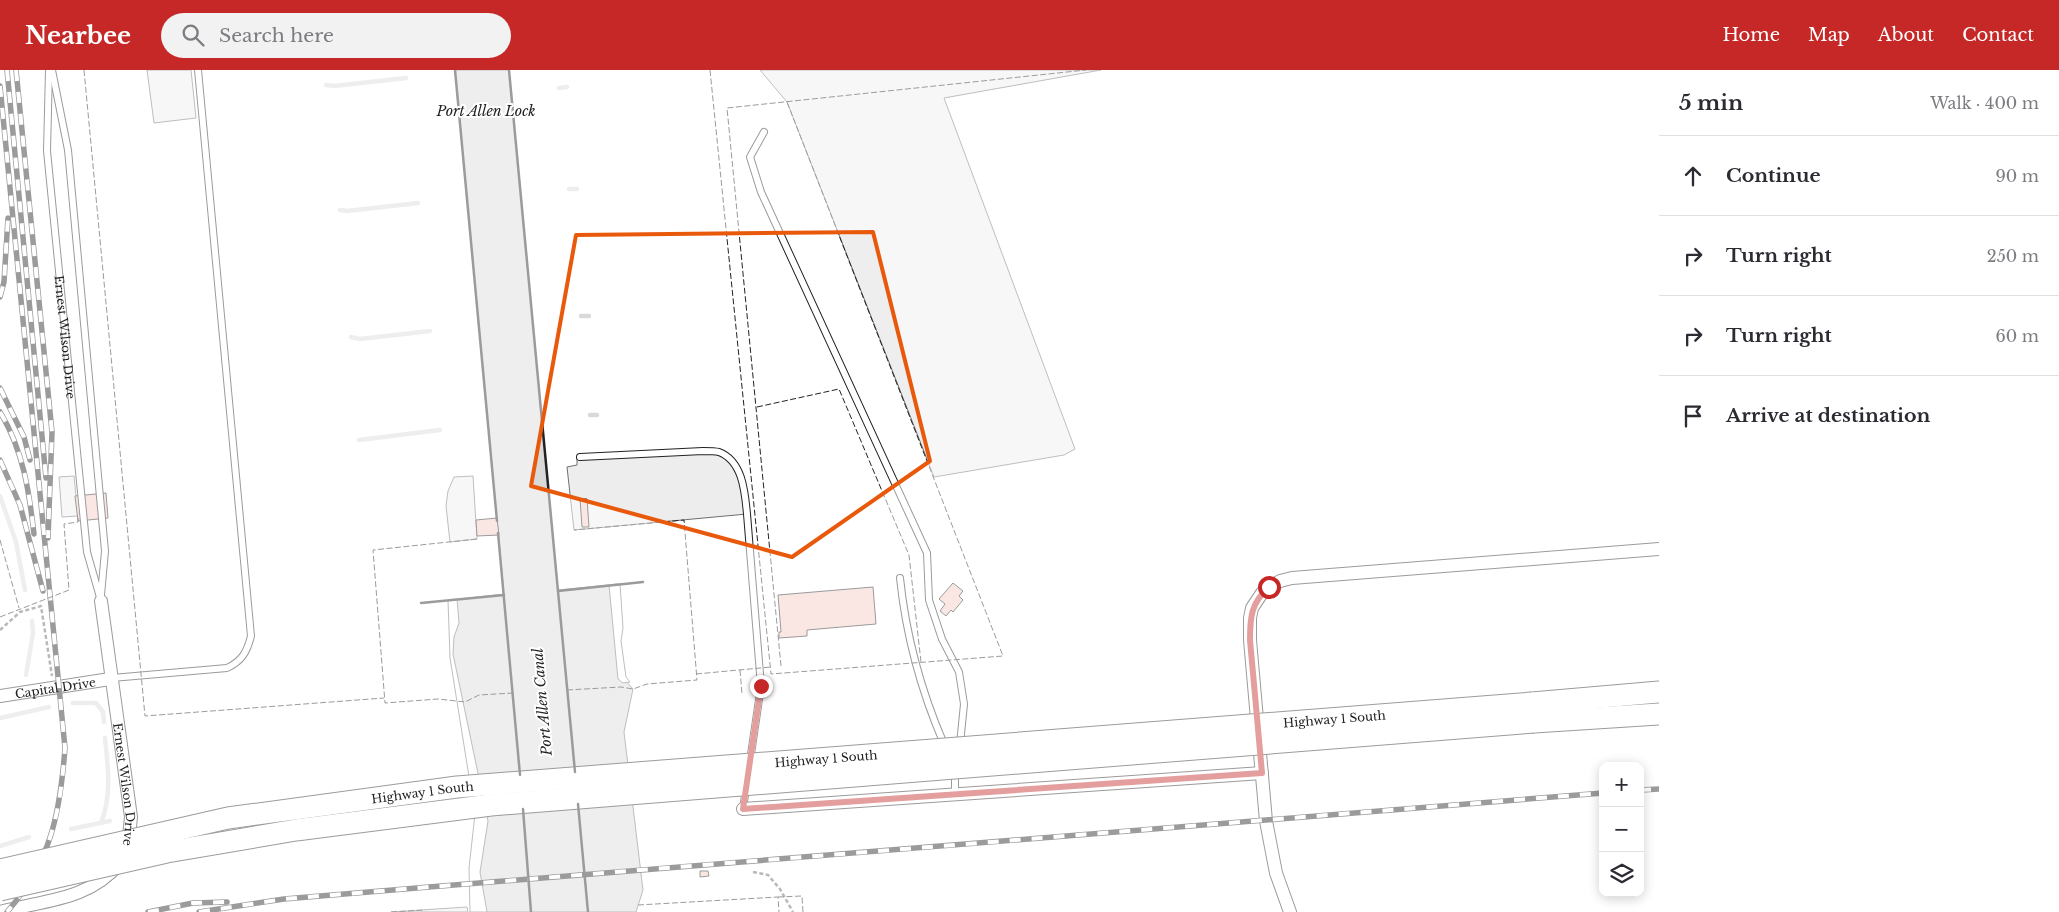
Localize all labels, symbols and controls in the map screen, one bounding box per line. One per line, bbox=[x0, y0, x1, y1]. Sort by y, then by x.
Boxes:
search box bbox=[161, 13, 511, 58]
text: Nearbee bbox=[25, 21, 131, 50]
icon: search bbox=[179, 21, 207, 49]
text: Search here bbox=[219, 24, 334, 47]
text: Home bbox=[1722, 24, 1780, 46]
text: Map bbox=[1808, 24, 1850, 46]
text: About bbox=[1878, 24, 1934, 46]
text: Contact bbox=[1962, 24, 2034, 46]
text: 5 min bbox=[1679, 90, 1743, 116]
text: Walk · 400 m bbox=[1930, 93, 2039, 113]
water label: Port Allen Lock bbox=[436, 102, 536, 120]
icon: ahead bbox=[1679, 162, 1707, 190]
text: Continue bbox=[1726, 164, 1821, 187]
text: 90 m bbox=[1996, 166, 2039, 186]
icon: right bbox=[1679, 242, 1707, 270]
text: Turn right bbox=[1726, 244, 1832, 267]
text: 250 m bbox=[1987, 246, 2039, 266]
street label: Ernest Wilson Drive bbox=[52, 275, 79, 400]
icon: right bbox=[1679, 322, 1707, 350]
text: Turn right bbox=[1726, 324, 1832, 347]
text: 60 m bbox=[1996, 326, 2039, 346]
icon: arrive bbox=[1679, 402, 1707, 430]
text: Arrive at destination bbox=[1726, 404, 1930, 427]
route start bbox=[1258, 576, 1281, 599]
water label: Port Allen Canal bbox=[528, 647, 556, 757]
street label: Capital Drive bbox=[14, 674, 97, 701]
route end bbox=[750, 675, 773, 698]
street label: Highway 1 South bbox=[1282, 707, 1386, 730]
street label: Ernest Wilson Drive bbox=[110, 722, 139, 847]
street label: Highway 1 South bbox=[774, 747, 878, 770]
map controls bbox=[1599, 762, 1644, 897]
button: + bbox=[1599, 762, 1644, 807]
street label: Highway 1 South bbox=[370, 778, 474, 806]
button: − bbox=[1599, 807, 1644, 852]
button: layers bbox=[1599, 852, 1644, 897]

